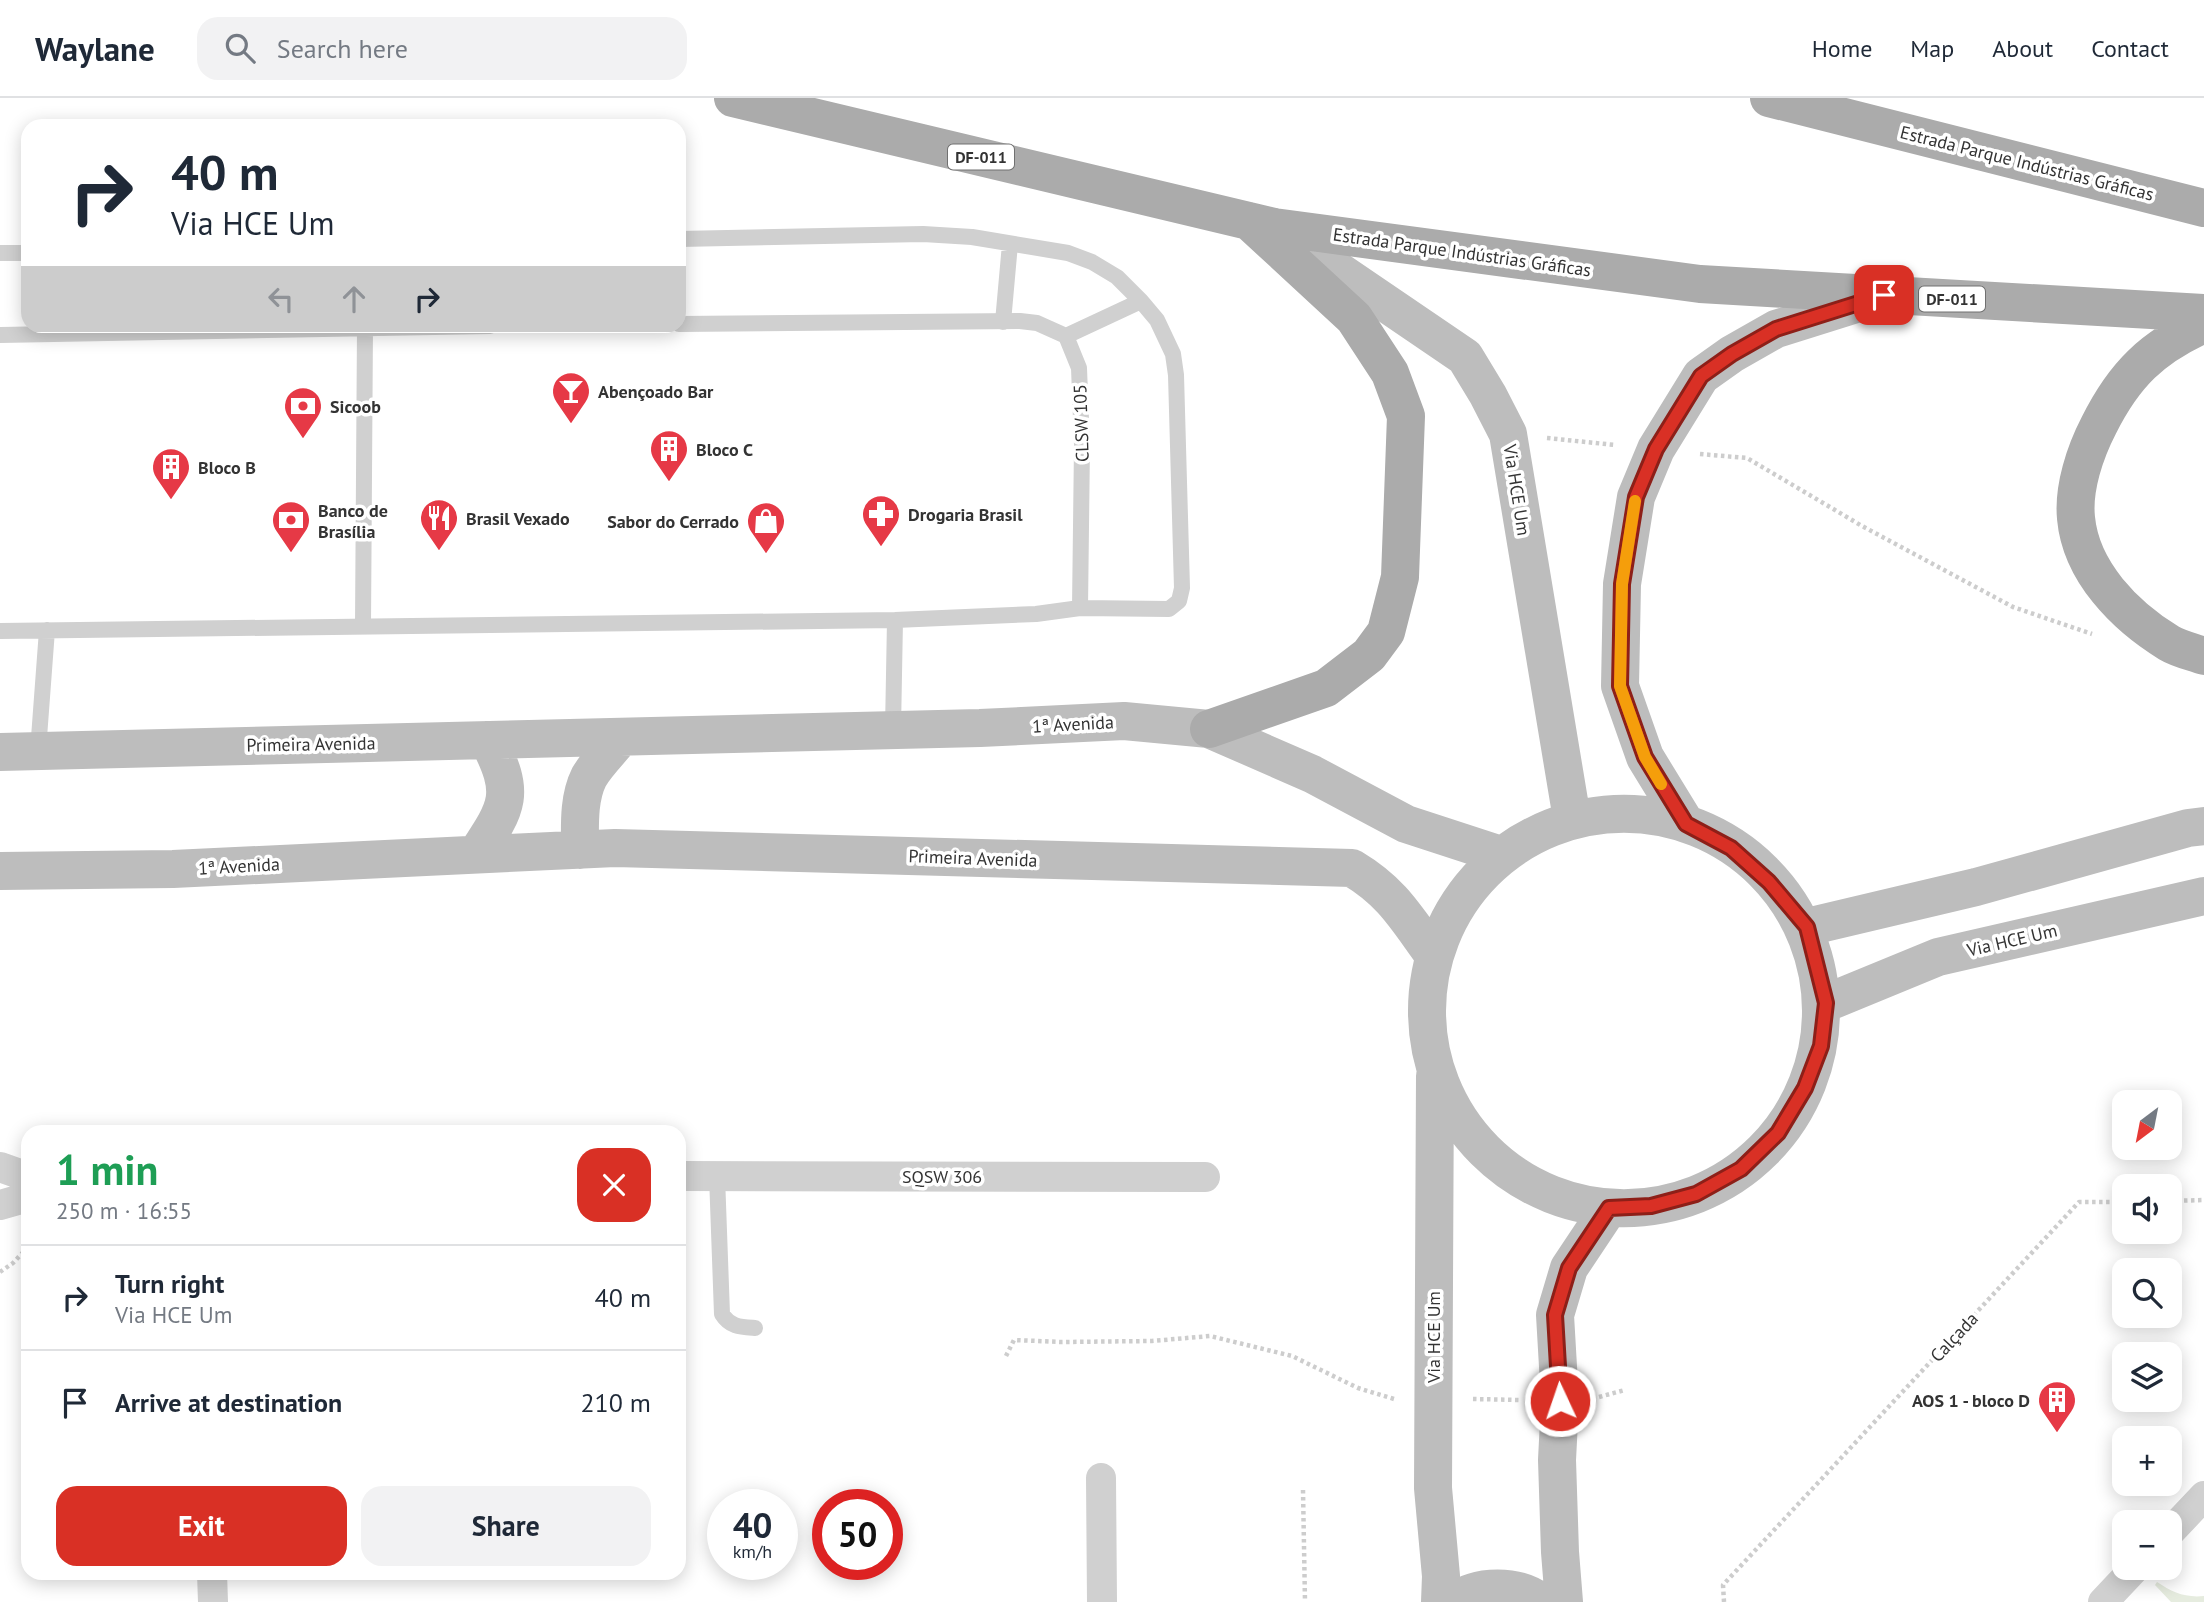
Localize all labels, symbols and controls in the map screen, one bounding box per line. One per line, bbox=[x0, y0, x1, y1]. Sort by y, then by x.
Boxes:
search box bbox=[197, 17, 687, 80]
text: Waylane bbox=[35, 27, 155, 70]
icon: search bbox=[221, 29, 259, 67]
text: Search here bbox=[277, 32, 408, 65]
text: Home bbox=[1812, 33, 1872, 64]
text: Map bbox=[1910, 33, 1954, 64]
text: About bbox=[1992, 33, 2053, 64]
text: Contact bbox=[2091, 33, 2169, 64]
street label: Estrada Parque Indústrias Gráficas bbox=[1898, 120, 2156, 206]
text: 40 m bbox=[171, 140, 278, 204]
road number: DF-011 bbox=[948, 144, 1014, 170]
icon: right bbox=[56, 147, 147, 238]
text: Via HCE Um bbox=[171, 202, 335, 244]
street label: Estrada Parque Indústrias Gráficas bbox=[1331, 222, 1593, 282]
pin bbox=[1854, 265, 1914, 325]
icon: arrive bbox=[1865, 276, 1903, 314]
icon: left bbox=[262, 280, 300, 318]
icon: ahead bbox=[335, 280, 373, 318]
icon: right bbox=[408, 280, 446, 318]
road number: DF-011 bbox=[1919, 286, 1985, 312]
bar icon: Abençoado Bar bbox=[550, 370, 592, 425]
place label: Abençoado Bar bbox=[598, 380, 714, 403]
street label: CLSW 105 bbox=[1068, 384, 1094, 462]
bank icon: Sicoob bbox=[282, 385, 324, 440]
place label: Sicoob bbox=[330, 395, 381, 418]
building icon: Bloco C bbox=[648, 428, 690, 483]
place label: Bloco C bbox=[696, 438, 753, 461]
street label: Via HCE Um bbox=[1498, 442, 1536, 537]
building icon: Bloco B bbox=[150, 446, 192, 501]
place label: Bloco B bbox=[198, 456, 256, 479]
pharmacy icon: Drogaria Brasil bbox=[860, 493, 902, 548]
restaurant icon: Brasil Vexado bbox=[418, 497, 460, 552]
bank icon: Banco de Brasília bbox=[270, 499, 312, 554]
place label: Banco de Brasília bbox=[318, 499, 388, 543]
shop icon: Sabor do Cerrado bbox=[745, 500, 787, 555]
place label: Drogaria Brasil bbox=[908, 503, 1023, 526]
place label: Brasil Vexado bbox=[466, 507, 570, 530]
place label: Sabor do Cerrado bbox=[607, 510, 739, 533]
street label: 1ª Avenida bbox=[1032, 710, 1114, 738]
street label: Primeira Avenida bbox=[246, 731, 376, 757]
street label: Primeira Avenida bbox=[908, 844, 1038, 872]
street label: 1ª Avenida bbox=[198, 852, 280, 880]
street label: Via HCE Um bbox=[1964, 918, 2059, 962]
north arrow bbox=[2112, 1090, 2182, 1160]
map controls bbox=[2112, 1090, 2182, 1580]
text: 1 min bbox=[56, 1142, 158, 1197]
button: close bbox=[577, 1148, 651, 1222]
street label: SQSW 306 bbox=[902, 1165, 982, 1188]
button: sound bbox=[2112, 1174, 2182, 1244]
text: 250 m · 16:55 bbox=[56, 1196, 192, 1225]
button: search bbox=[2112, 1258, 2182, 1328]
text: Turn right bbox=[115, 1267, 224, 1300]
icon: right bbox=[56, 1279, 94, 1317]
text: 40 m bbox=[595, 1281, 651, 1314]
street label: Via HCE Um bbox=[1422, 1291, 1445, 1384]
text: Via HCE Um bbox=[115, 1300, 233, 1329]
street label: Calçada bbox=[1925, 1307, 1983, 1367]
button: layers bbox=[2112, 1342, 2182, 1412]
position arrow bbox=[1523, 1364, 1597, 1438]
building icon: AOS 1 - bloco D bbox=[2036, 1379, 2078, 1434]
icon: arrive bbox=[56, 1384, 94, 1422]
text: Arrive at destination bbox=[115, 1386, 342, 1419]
text: 210 m bbox=[580, 1386, 651, 1419]
place label: AOS 1 - bloco D bbox=[1912, 1389, 2030, 1412]
button: + bbox=[2112, 1426, 2182, 1496]
button: Exit bbox=[56, 1486, 347, 1566]
button: Share bbox=[361, 1486, 651, 1566]
speed limit sign: 50 bbox=[812, 1489, 903, 1580]
text: 40 bbox=[733, 1502, 772, 1548]
button: − bbox=[2112, 1510, 2182, 1580]
text: km/h bbox=[733, 1540, 772, 1563]

